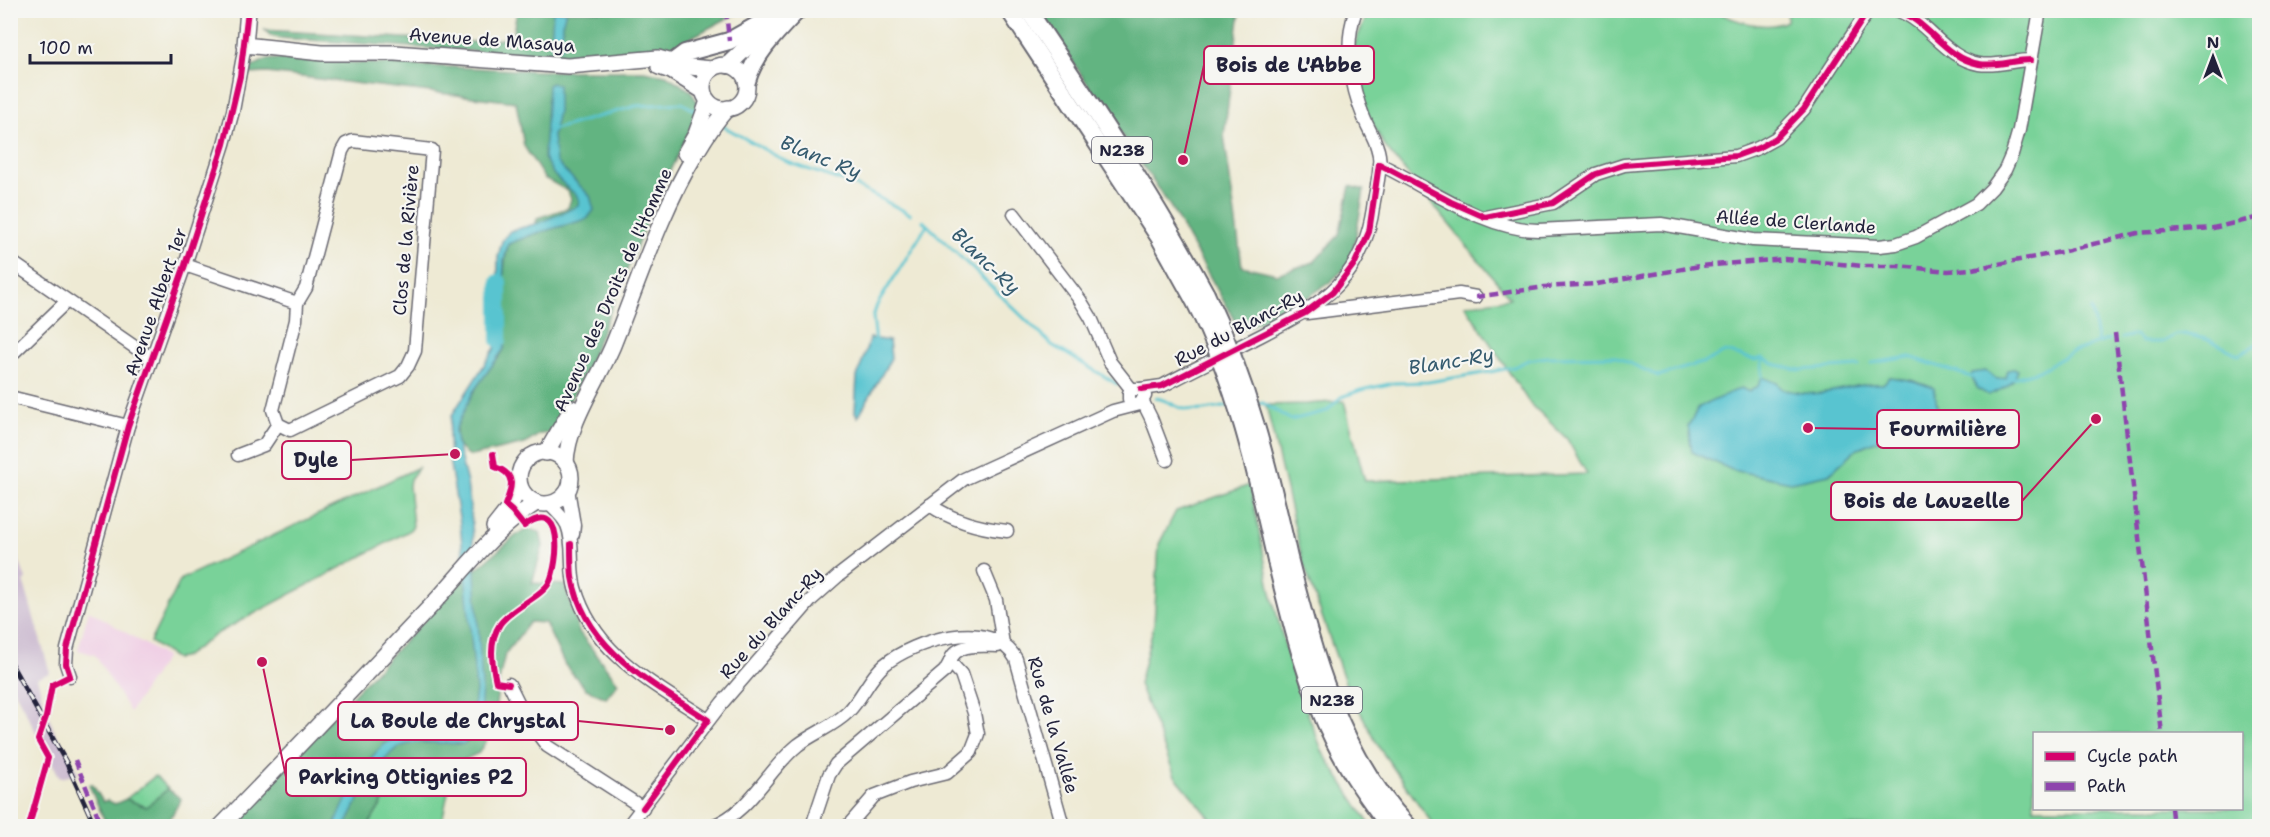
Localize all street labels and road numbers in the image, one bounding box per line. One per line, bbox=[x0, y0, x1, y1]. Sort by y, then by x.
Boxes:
street label: Avenue de Masaya bbox=[408, 22, 576, 58]
road number: N238 bbox=[1092, 137, 1152, 163]
street label: Clos de la Rivière bbox=[387, 164, 425, 316]
street label: Avenue des Droits de l'Homme bbox=[548, 164, 678, 416]
street label: Allée de Clerlande bbox=[1715, 204, 1877, 240]
street label: Avenue Albert 1er bbox=[119, 224, 193, 380]
street label: Rue du Blanc-Ry bbox=[1170, 284, 1308, 372]
street label: Rue du Blanc-Ry bbox=[714, 562, 828, 684]
street label: Rue de la Vallée bbox=[1022, 654, 1084, 796]
road number: N238 bbox=[1302, 687, 1362, 713]

